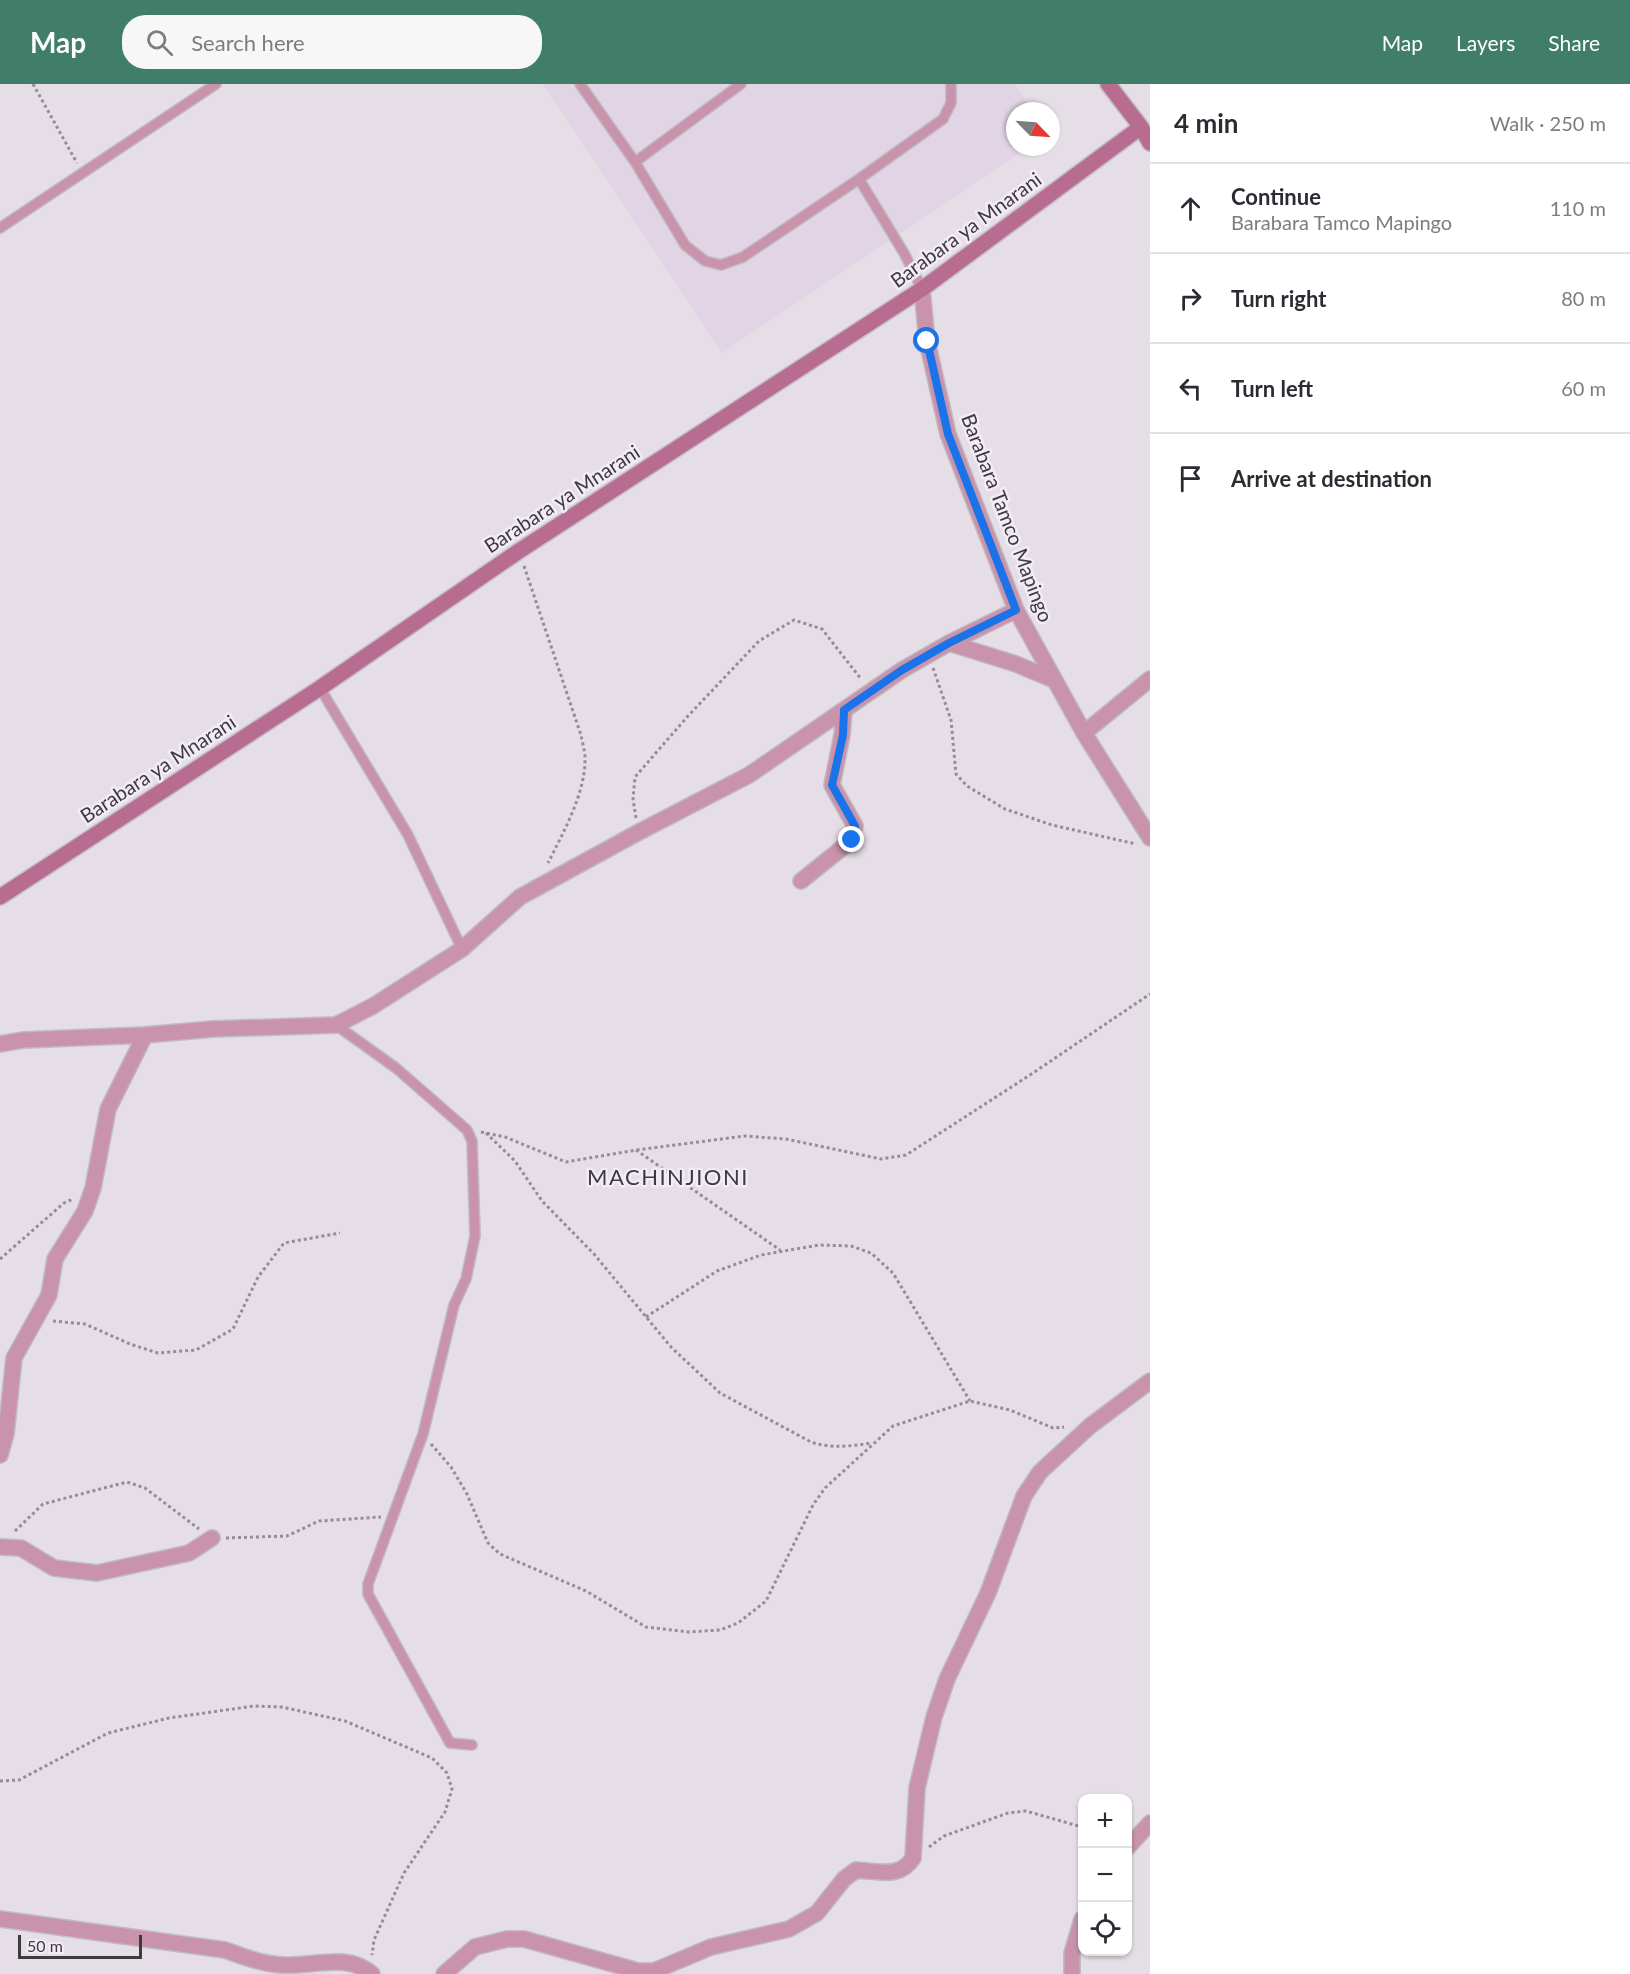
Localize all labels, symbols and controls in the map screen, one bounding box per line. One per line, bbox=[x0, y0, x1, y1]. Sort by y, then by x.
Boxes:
search box bbox=[122, 15, 542, 69]
text: Map bbox=[30, 25, 86, 59]
icon: search bbox=[143, 26, 176, 59]
text: Search here bbox=[191, 29, 305, 56]
text: Map bbox=[1382, 30, 1423, 55]
text: Layers bbox=[1456, 30, 1515, 55]
text: Share bbox=[1548, 30, 1600, 55]
north arrow bbox=[1006, 102, 1060, 156]
text: 4 min bbox=[1174, 107, 1238, 139]
text: Walk · 250 m bbox=[1490, 111, 1606, 135]
street label: Barabara ya Mnarani bbox=[885, 166, 1045, 292]
text: Continue bbox=[1231, 183, 1321, 210]
icon: ahead bbox=[1174, 192, 1207, 225]
text: 110 m bbox=[1550, 196, 1606, 220]
text: Barabara Tamco Mapingo bbox=[1231, 210, 1452, 234]
icon: right bbox=[1174, 282, 1207, 315]
text: Turn right bbox=[1231, 285, 1326, 312]
text: 80 m bbox=[1561, 286, 1606, 310]
route start bbox=[913, 327, 939, 353]
icon: left bbox=[1174, 372, 1207, 405]
text: Turn left bbox=[1231, 375, 1313, 402]
text: 60 m bbox=[1561, 376, 1606, 400]
street label: Barabara Tamco Mapingo bbox=[957, 410, 1059, 625]
street label: Barabara ya Mnarani bbox=[479, 439, 644, 557]
icon: arrive bbox=[1174, 462, 1207, 495]
text: Arrive at destination bbox=[1231, 465, 1432, 492]
street label: Barabara ya Mnarani bbox=[75, 709, 240, 827]
route end bbox=[838, 826, 864, 852]
district label: MACHINJIONI bbox=[587, 1163, 749, 1190]
map controls bbox=[1078, 1794, 1132, 1956]
button: + bbox=[1078, 1794, 1132, 1848]
button: − bbox=[1078, 1848, 1132, 1902]
button: locate bbox=[1078, 1902, 1132, 1956]
scale bar bbox=[18, 1932, 142, 1960]
text: 50 m bbox=[27, 1936, 63, 1955]

